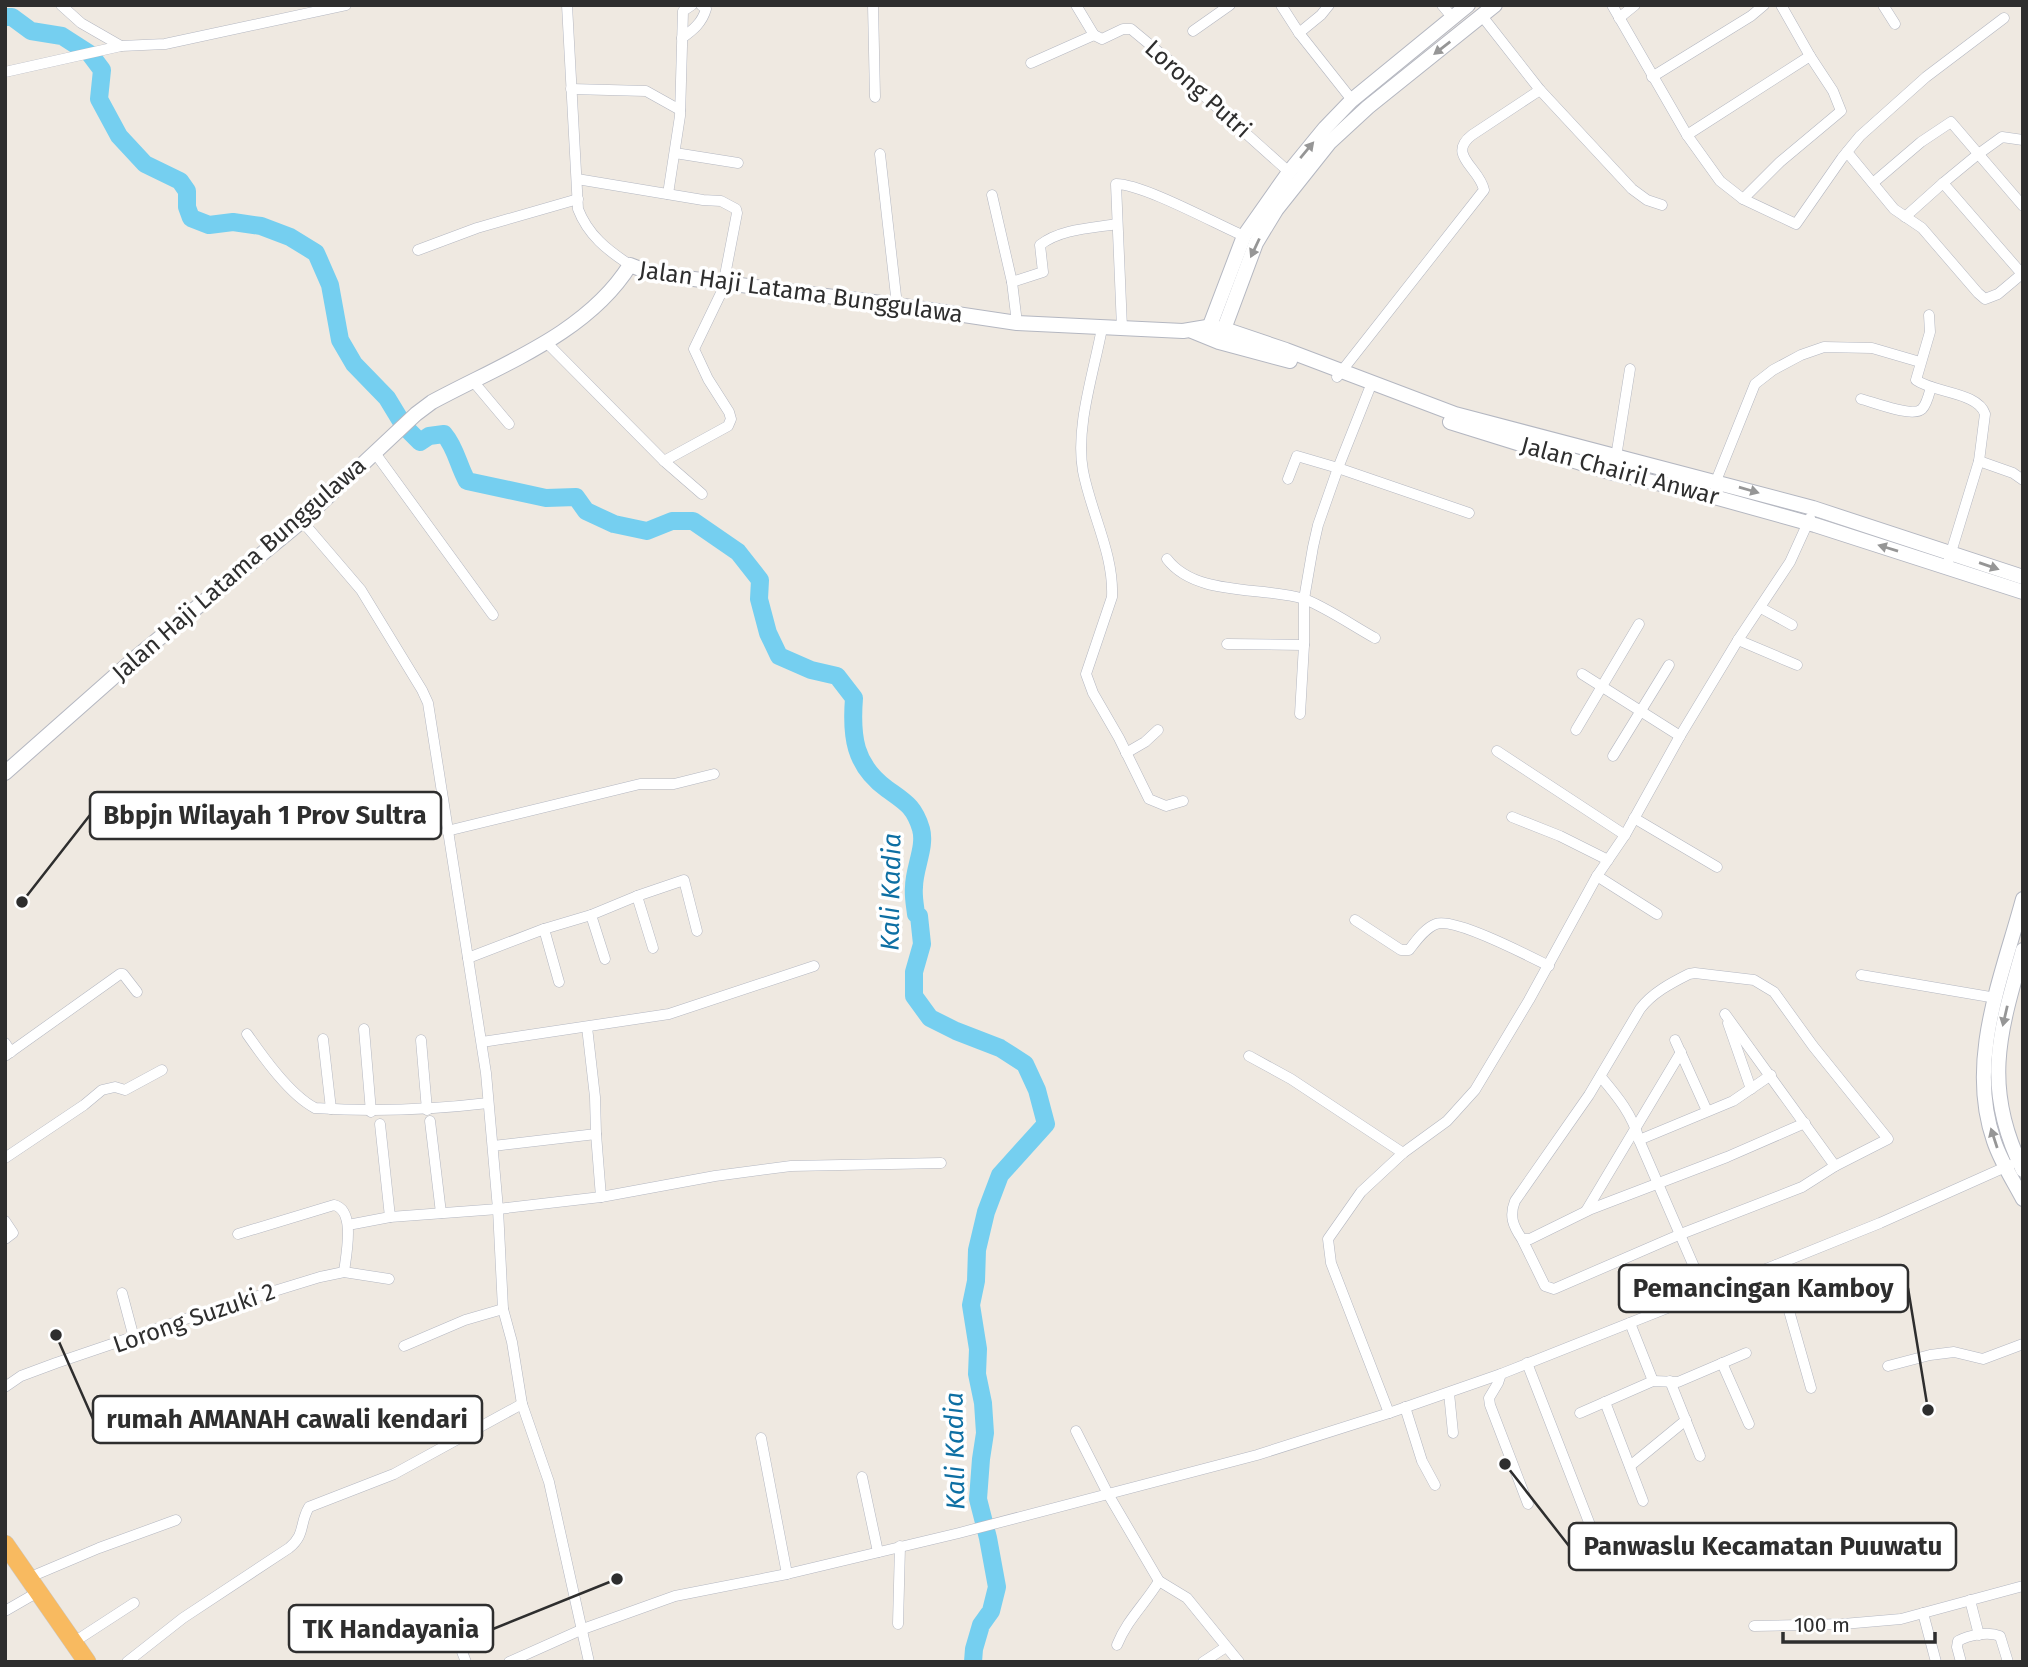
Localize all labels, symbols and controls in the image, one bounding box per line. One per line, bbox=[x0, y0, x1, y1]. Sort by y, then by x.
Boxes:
street label: Lorong Putri bbox=[1139, 34, 1257, 144]
one-way arrow bbox=[1433, 41, 1451, 55]
one-way arrow bbox=[1299, 141, 1314, 158]
one-way arrow bbox=[1249, 238, 1261, 258]
street label: Jalan Haji Latama Bunggulawa bbox=[637, 255, 965, 329]
street label: Jalan Chairil Anwar bbox=[1518, 431, 1723, 511]
street label: Jalan Haji Latama Bunggulawa bbox=[106, 451, 372, 687]
one-way arrow bbox=[1738, 485, 1760, 496]
one-way arrow bbox=[1878, 542, 1899, 552]
one-way arrow bbox=[1979, 561, 2000, 572]
callout: Bbpjn Wilayah 1 Prov Sultra bbox=[90, 792, 441, 839]
text: Bbpjn Wilayah 1 Prov Sultra bbox=[103, 800, 427, 831]
water label: Kali Kadia bbox=[874, 833, 908, 951]
one-way arrow bbox=[1999, 1005, 2010, 1027]
one-way arrow bbox=[1988, 1127, 1999, 1148]
callout: Pemancingan Kamboy bbox=[1619, 1265, 1908, 1312]
text: Pemancingan Kamboy bbox=[1633, 1273, 1894, 1304]
street label: Lorong Suzuki 2 bbox=[109, 1277, 279, 1359]
water label: Kali Kadia bbox=[938, 1392, 972, 1510]
callout: rumah AMANAH cawali kendari bbox=[93, 1396, 482, 1443]
text: rumah AMANAH cawali kendari bbox=[106, 1404, 468, 1435]
callout: Panwaslu Kecamatan Puuwatu bbox=[1569, 1523, 1956, 1570]
text: Panwaslu Kecamatan Puuwatu bbox=[1584, 1531, 1942, 1562]
scale bar bbox=[1783, 1600, 1935, 1644]
callout: TK Handayania bbox=[289, 1605, 493, 1652]
text: 100 m bbox=[1794, 1612, 1850, 1638]
text: TK Handayania bbox=[303, 1614, 479, 1645]

